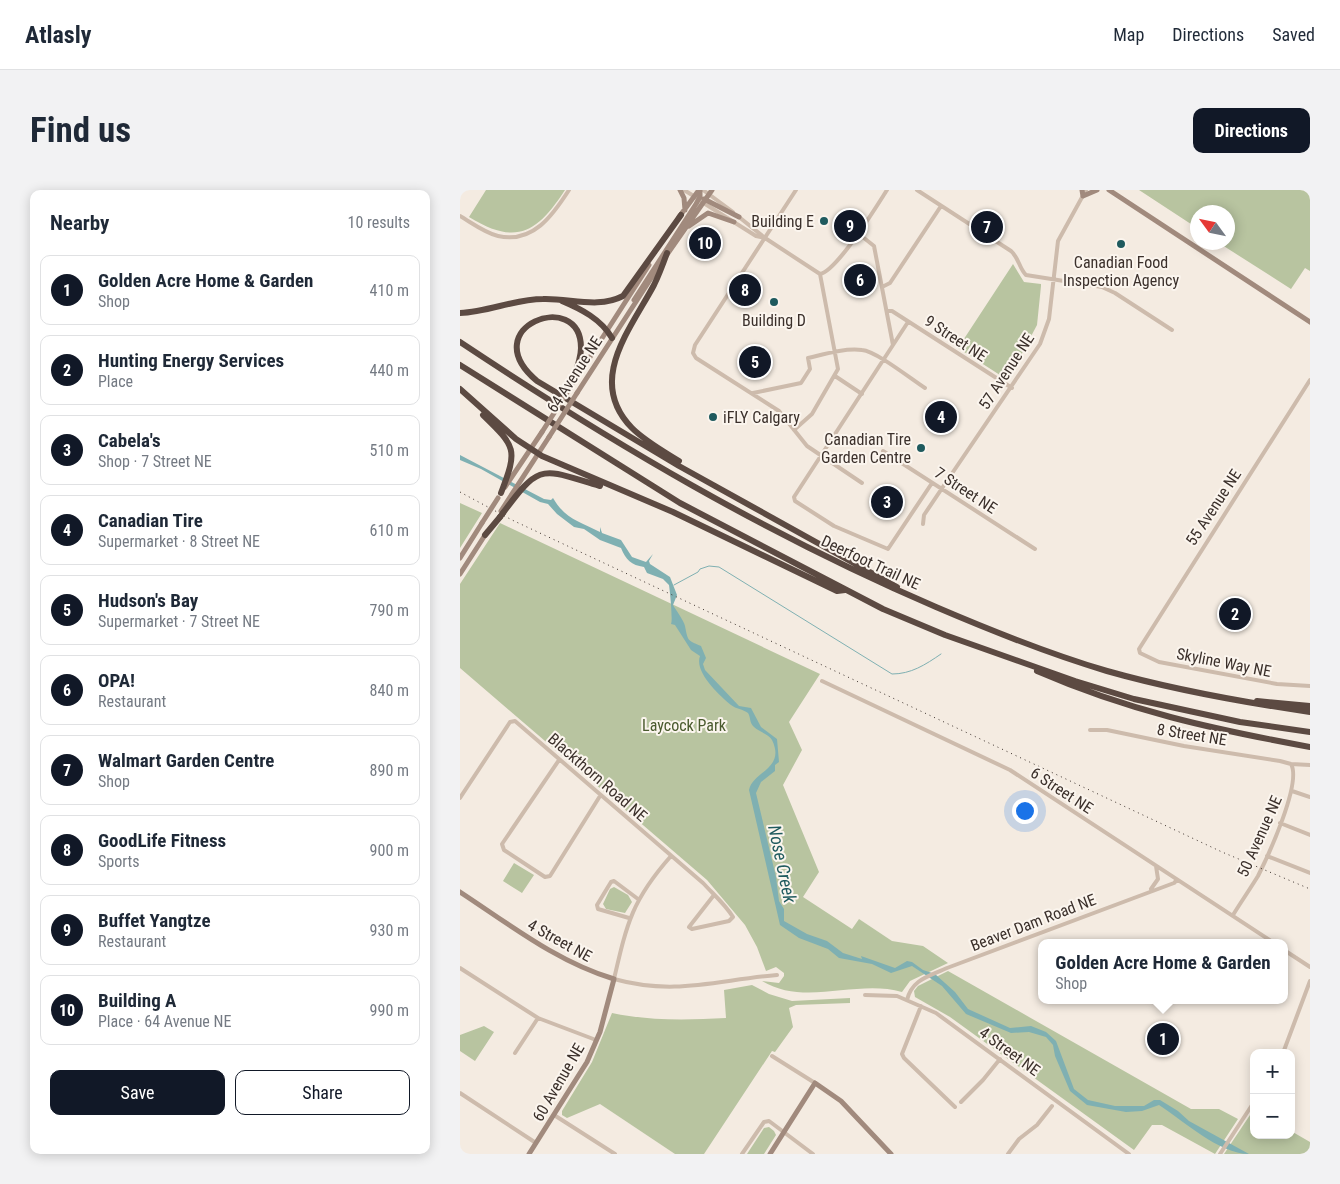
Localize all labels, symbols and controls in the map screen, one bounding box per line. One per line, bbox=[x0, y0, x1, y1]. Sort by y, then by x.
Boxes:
text: Atlasly bbox=[25, 21, 91, 49]
text: Map bbox=[1113, 24, 1144, 45]
text: Directions bbox=[1172, 24, 1244, 45]
text: Saved bbox=[1272, 24, 1315, 45]
button: Directions bbox=[1193, 108, 1310, 153]
text: Find us bbox=[30, 110, 131, 151]
north arrow bbox=[1190, 205, 1235, 250]
pin: 9 bbox=[834, 207, 866, 245]
pin: 7 bbox=[971, 208, 1003, 246]
text: Nearby bbox=[50, 211, 109, 235]
place label: Building E bbox=[751, 212, 814, 231]
text: 10 results bbox=[348, 213, 410, 232]
marker: Building E bbox=[818, 215, 830, 227]
pin: 10 bbox=[689, 224, 721, 262]
marker: Canadian Food Inspection Agency bbox=[1115, 238, 1127, 250]
place label: Canadian Food Inspection Agency bbox=[1063, 253, 1179, 290]
pin: 6 bbox=[844, 261, 876, 299]
text: Golden Acre Home & Garden bbox=[98, 269, 313, 292]
pin: 8 bbox=[729, 271, 761, 309]
text: 1 bbox=[63, 281, 71, 300]
text: 410 m bbox=[370, 281, 409, 300]
text: Shop bbox=[98, 292, 130, 311]
marker: Building D bbox=[768, 296, 780, 308]
place label: Building D bbox=[742, 311, 806, 330]
street label: 9 Street NE bbox=[921, 311, 991, 366]
street label: 57 Avenue NE bbox=[975, 330, 1038, 413]
street label: 64 Avenue NE bbox=[543, 333, 606, 416]
pin: 5 bbox=[739, 343, 771, 381]
text: Hunting Energy Services bbox=[98, 349, 284, 372]
text: 2 bbox=[63, 361, 71, 380]
text: 440 m bbox=[370, 361, 409, 380]
text: Place bbox=[98, 372, 133, 391]
pin: 4 bbox=[925, 398, 957, 436]
place label: iFLY Calgary bbox=[723, 408, 800, 427]
marker: iFLY Calgary bbox=[707, 411, 719, 423]
text: Cabela's bbox=[98, 429, 161, 452]
place label: Canadian Tire Garden Centre bbox=[821, 430, 911, 467]
text: 3 bbox=[63, 441, 71, 460]
text: 510 m bbox=[370, 441, 409, 460]
marker: Canadian Tire Garden Centre bbox=[915, 442, 927, 454]
text: Shop · 7 Street NE bbox=[98, 452, 212, 471]
street label: 7 Street NE bbox=[931, 463, 1001, 518]
street label: 55 Avenue NE bbox=[1182, 466, 1245, 549]
pin: 3 bbox=[871, 483, 903, 521]
text: Canadian Tire bbox=[98, 509, 203, 532]
text: 4 bbox=[63, 521, 71, 540]
text: 610 m bbox=[370, 521, 409, 540]
street label: Deerfoot Trail NE bbox=[818, 531, 923, 594]
text: Supermarket · 8 Street NE bbox=[98, 532, 260, 551]
text: Hudson's Bay bbox=[98, 589, 198, 612]
pin: 2 bbox=[1219, 595, 1251, 633]
text: 5 bbox=[63, 601, 71, 620]
text: 790 m bbox=[370, 601, 409, 620]
text: Supermarket · 7 Street NE bbox=[98, 612, 260, 631]
street label: Skyline Way NE bbox=[1175, 644, 1273, 681]
text: OPA! bbox=[98, 669, 135, 692]
text: 6 bbox=[63, 681, 71, 700]
text: 840 m bbox=[370, 681, 409, 700]
text: Restaurant bbox=[98, 692, 166, 711]
park label: Laycock Park bbox=[642, 716, 727, 735]
street label: 8 Street NE bbox=[1156, 720, 1228, 749]
street label: Blackthorn Road NE bbox=[544, 729, 651, 826]
text: Walmart Garden Centre bbox=[98, 749, 274, 772]
text: 7 bbox=[63, 761, 71, 780]
text: 890 m bbox=[370, 761, 409, 780]
street label: 6 Street NE bbox=[1027, 763, 1097, 818]
text: Shop bbox=[98, 772, 130, 791]
street label: 50 Avenue NE bbox=[1233, 793, 1286, 880]
your location bbox=[1012, 798, 1038, 824]
water label: Nose Creek bbox=[764, 823, 801, 906]
text: GoodLife Fitness bbox=[98, 829, 226, 852]
text: 8 bbox=[63, 841, 71, 860]
text: 900 m bbox=[370, 841, 409, 860]
text: Sports bbox=[98, 852, 140, 871]
street label: Beaver Dam Road NE bbox=[968, 890, 1099, 955]
text: Buffet Yangtze bbox=[98, 909, 210, 932]
street label: 4 Street NE bbox=[524, 915, 595, 966]
text: 9 bbox=[63, 921, 71, 940]
text: 930 m bbox=[370, 921, 409, 940]
text: Restaurant bbox=[98, 932, 166, 951]
popup bbox=[1038, 939, 1288, 1004]
text: Golden Acre Home & Garden bbox=[1055, 951, 1271, 974]
text: Shop bbox=[1055, 974, 1087, 993]
text: Building A bbox=[98, 989, 176, 1012]
text: 10 bbox=[59, 1001, 75, 1020]
text: 990 m bbox=[370, 1001, 409, 1020]
text: Place · 64 Avenue NE bbox=[98, 1012, 231, 1031]
pin: 1 bbox=[1147, 1020, 1179, 1058]
street label: 4 Street NE bbox=[976, 1023, 1044, 1080]
street label: 60 Avenue NE bbox=[528, 1040, 588, 1125]
map controls bbox=[1250, 1049, 1295, 1139]
button: + bbox=[1250, 1049, 1295, 1094]
button: Save bbox=[50, 1070, 225, 1115]
button: Share bbox=[235, 1070, 410, 1115]
button: − bbox=[1250, 1094, 1295, 1139]

